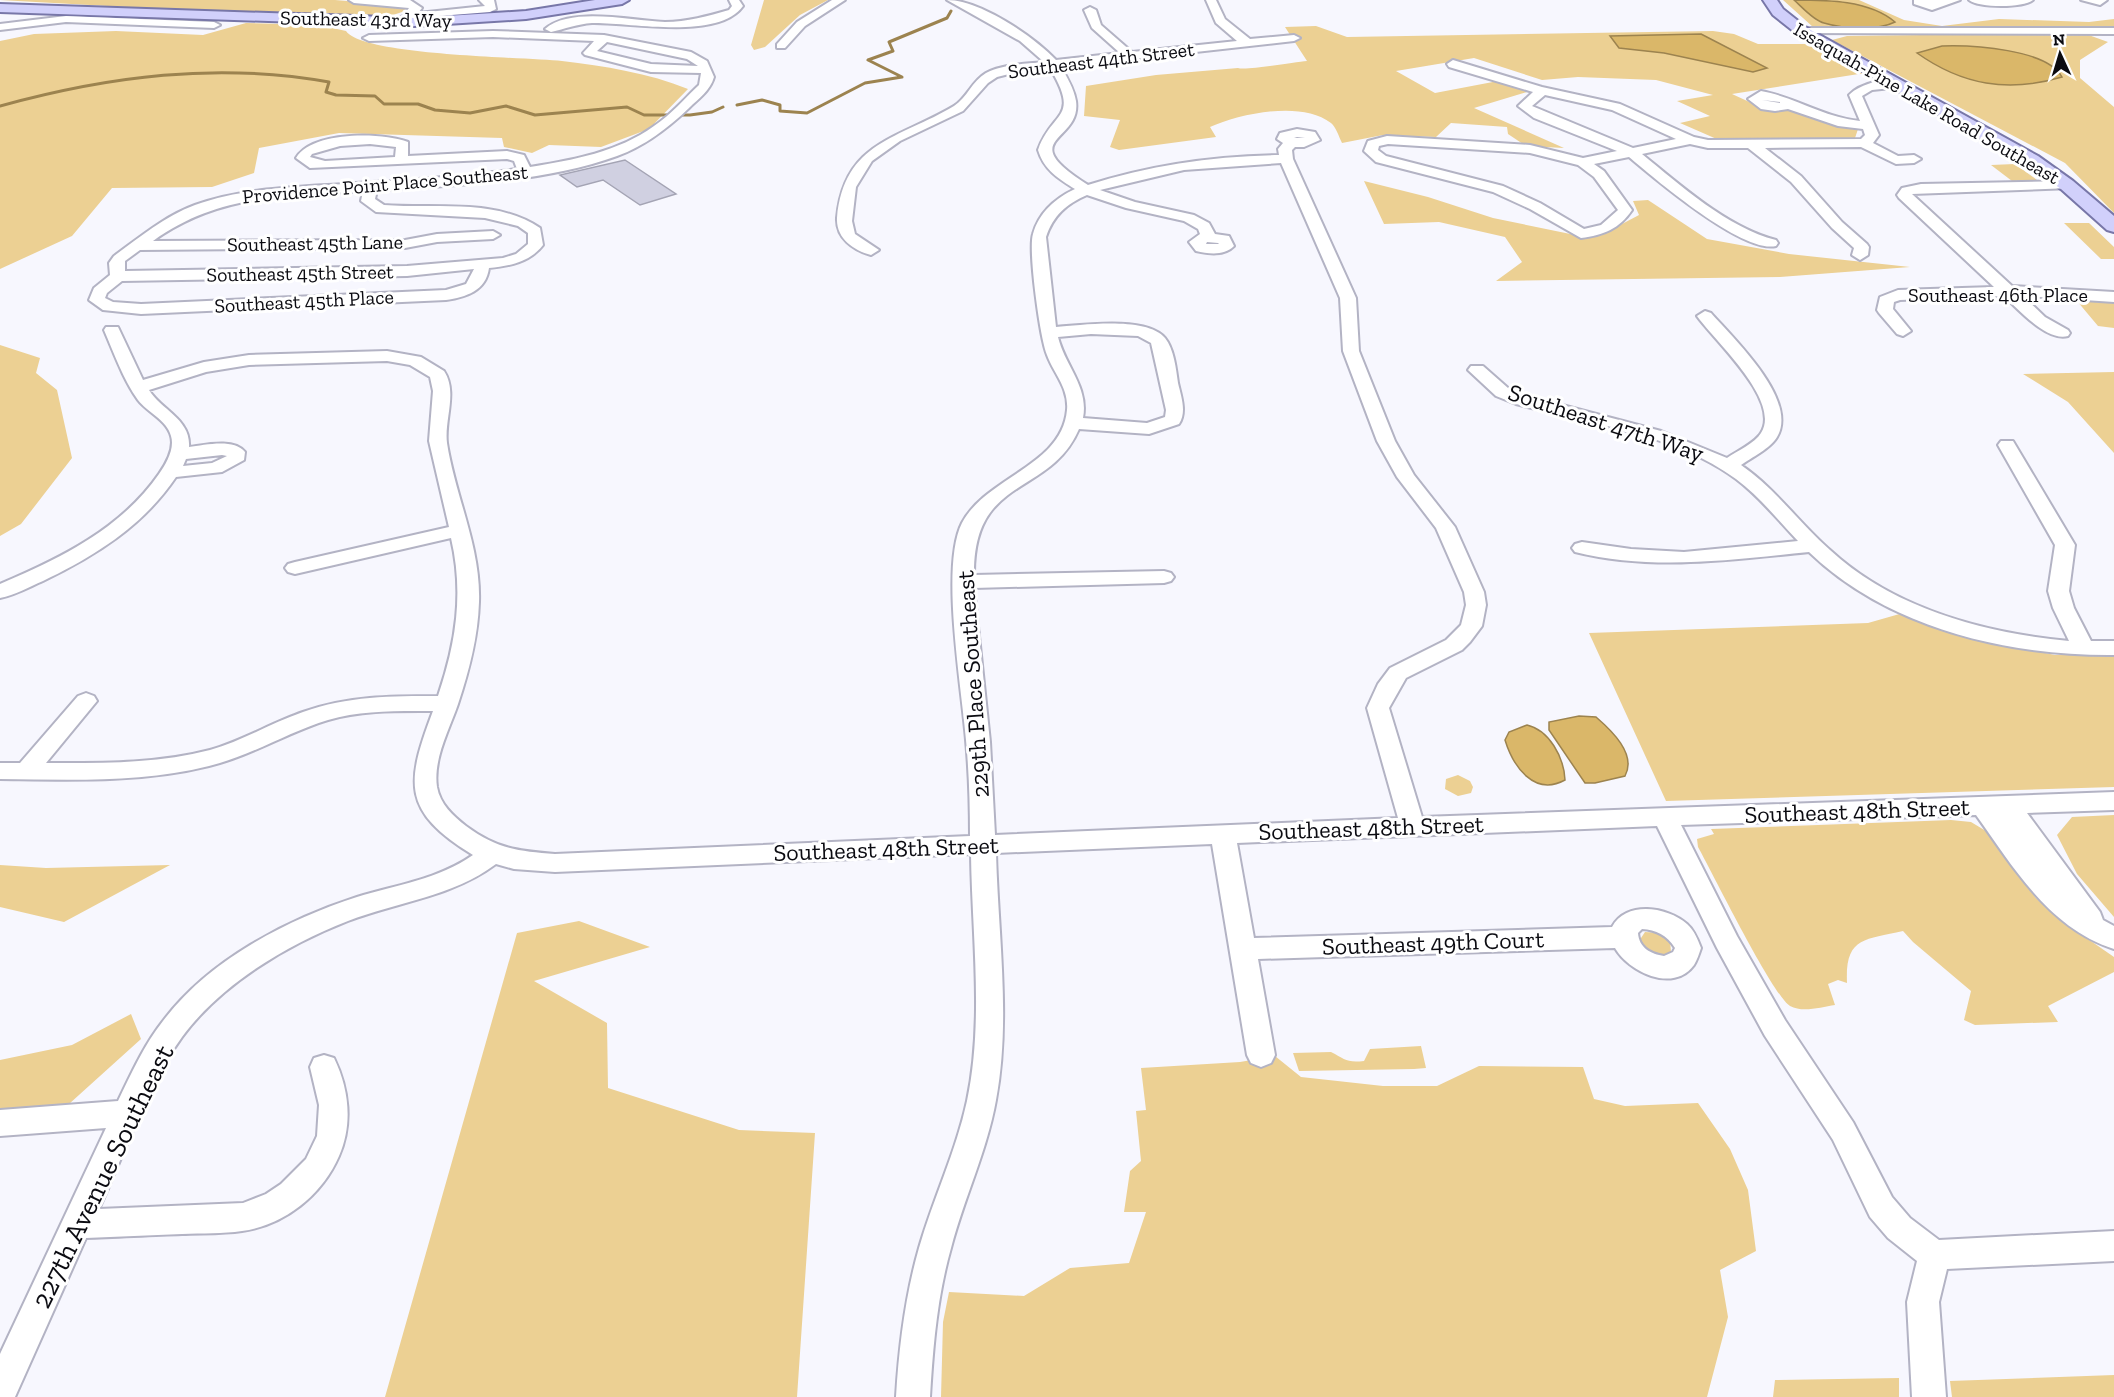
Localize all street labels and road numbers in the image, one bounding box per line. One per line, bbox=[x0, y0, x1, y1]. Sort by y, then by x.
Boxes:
street label: Southeast 43rd Way bbox=[280, 6, 453, 33]
street label: Issaquah-Pine Lake Road Southeast bbox=[1790, 17, 2065, 189]
street label: Southeast 44th Street bbox=[1006, 37, 1196, 83]
street label: Providence Point Place Southeast bbox=[241, 160, 529, 208]
street label: Southeast 45th Lane bbox=[227, 229, 403, 257]
street label: Southeast 45th Street bbox=[206, 259, 394, 287]
street label: Southeast 46th Place bbox=[1908, 283, 2088, 307]
street label: Southeast 45th Place bbox=[214, 284, 394, 318]
street label: Southeast 47th Way bbox=[1505, 377, 1708, 468]
street label: 229th Place Southeast bbox=[950, 569, 995, 799]
street label: Southeast 48th Street bbox=[1744, 792, 1970, 829]
street label: Southeast 48th Street bbox=[1258, 809, 1484, 846]
street label: Southeast 48th Street bbox=[773, 830, 999, 867]
street label: Southeast 49th Court bbox=[1321, 924, 1545, 961]
street label: 227th Avenue Southeast bbox=[24, 1039, 181, 1313]

